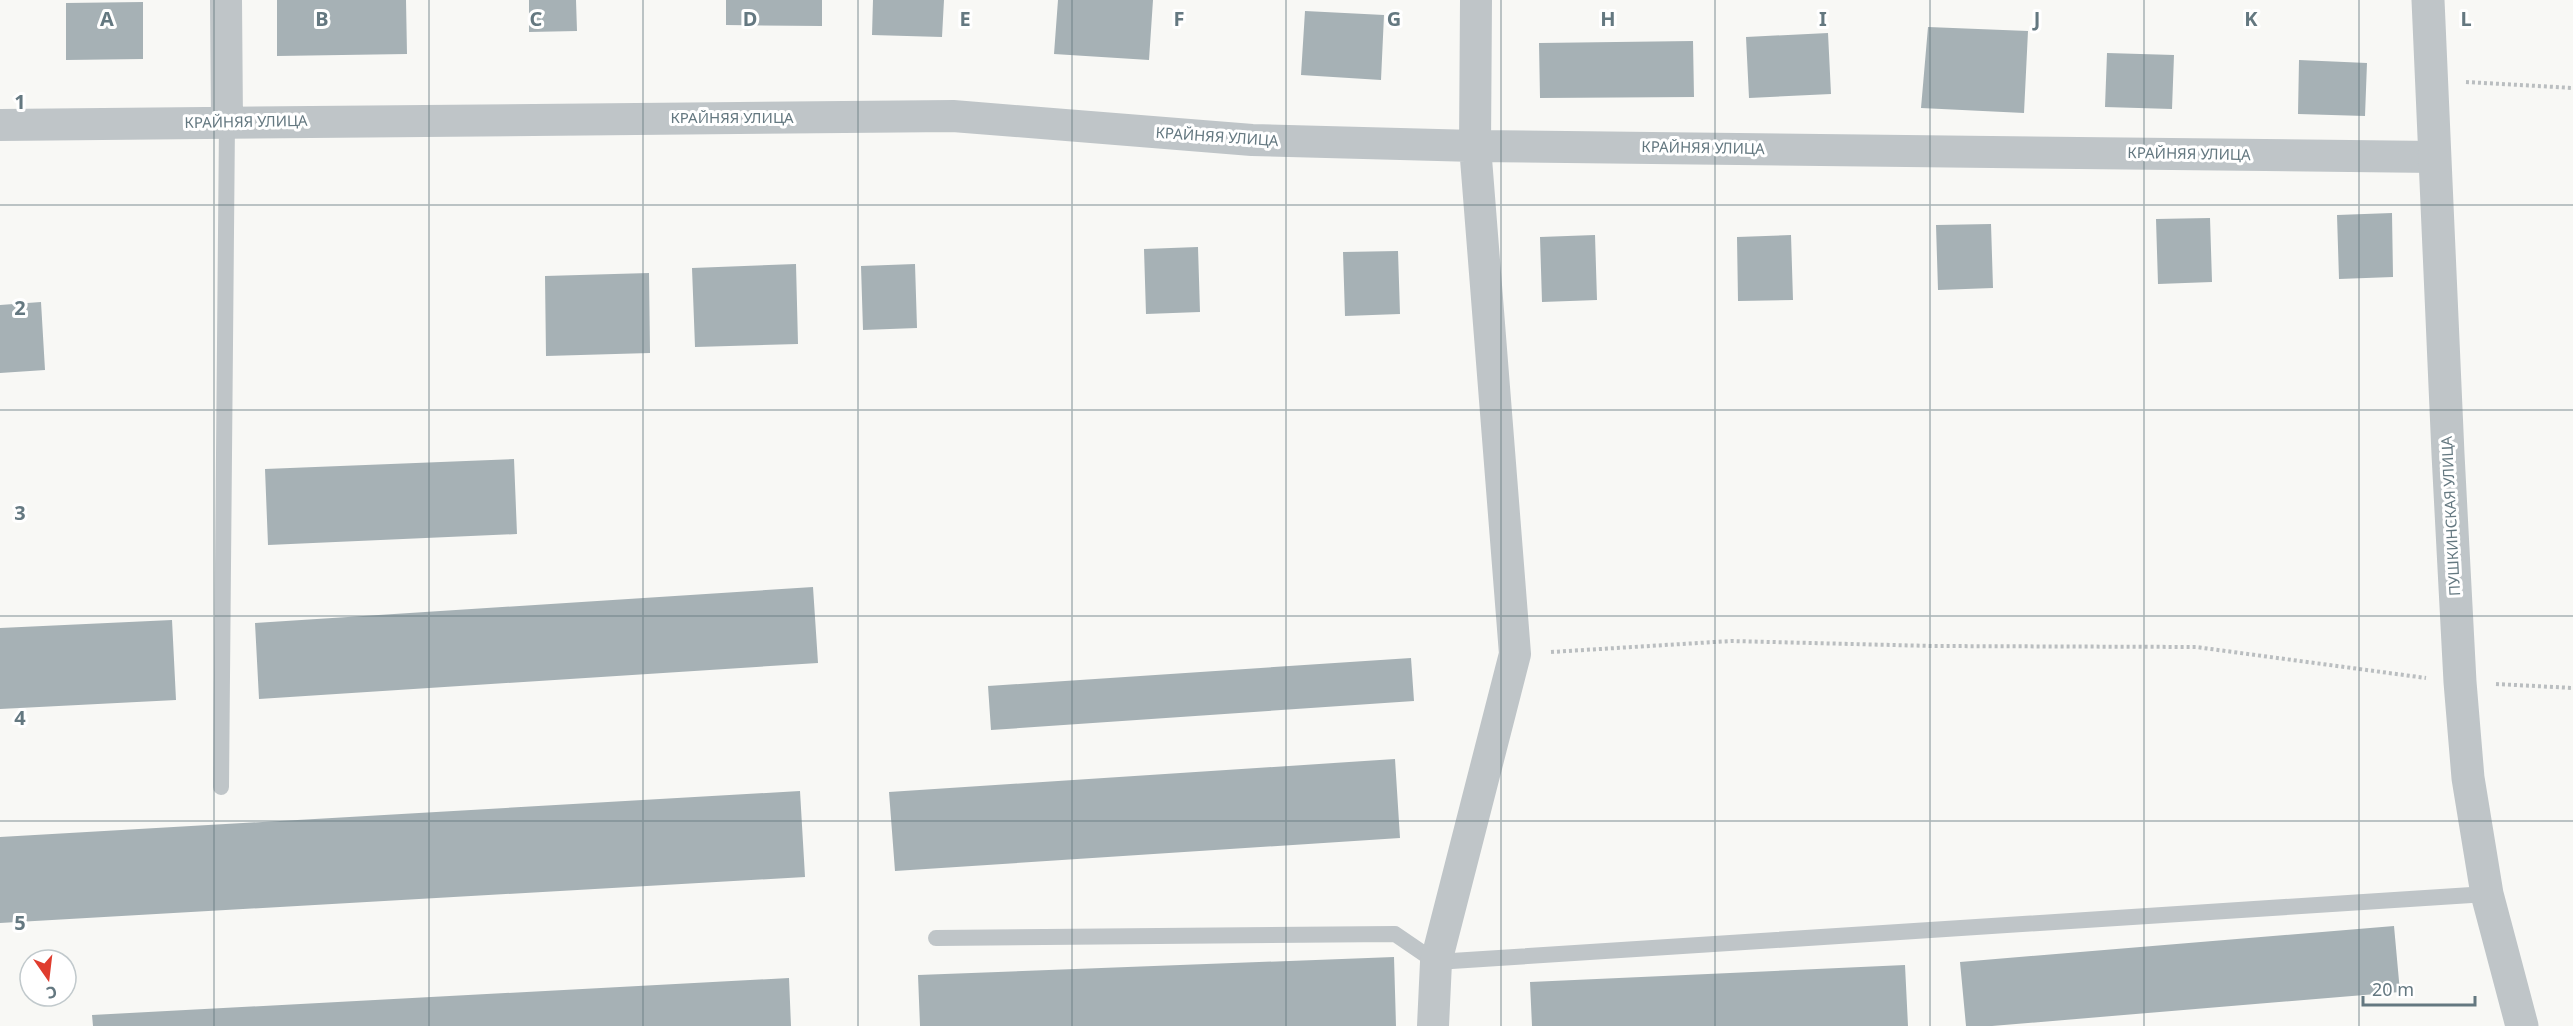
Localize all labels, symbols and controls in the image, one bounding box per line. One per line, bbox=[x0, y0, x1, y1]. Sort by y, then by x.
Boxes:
text: A bbox=[100, 5, 114, 32]
text: B bbox=[315, 5, 329, 32]
text: C bbox=[530, 5, 543, 32]
text: D bbox=[743, 5, 757, 32]
text: E bbox=[959, 5, 971, 32]
text: F bbox=[1174, 5, 1184, 32]
text: G bbox=[1387, 5, 1401, 32]
text: H bbox=[1600, 5, 1616, 32]
text: I bbox=[1819, 5, 1827, 32]
text: J bbox=[2032, 5, 2040, 32]
text: K bbox=[2244, 5, 2258, 32]
text: L bbox=[2460, 5, 2472, 32]
text: 1 bbox=[14, 88, 26, 115]
street label: КРАЙНЯЯ УЛИЦА bbox=[670, 107, 794, 127]
street label: КРАЙНЯЯ УЛИЦА bbox=[184, 110, 308, 132]
street label: КРАЙНЯЯ УЛИЦА bbox=[1155, 122, 1280, 150]
street label: КРАЙНЯЯ УЛИЦА bbox=[1641, 136, 1765, 158]
street label: КРАЙНЯЯ УЛИЦА bbox=[2127, 142, 2251, 164]
text: 2 bbox=[14, 294, 26, 321]
street label: ПУШКИНСКАЯ УЛИЦА bbox=[2436, 435, 2464, 596]
text: 3 bbox=[14, 499, 26, 526]
text: 4 bbox=[14, 704, 26, 731]
text: 5 bbox=[14, 909, 26, 936]
north arrow bbox=[18, 948, 78, 1008]
scale bar bbox=[2363, 969, 2476, 1007]
text: 20 m bbox=[2372, 977, 2414, 1001]
text: С bbox=[44, 981, 59, 1004]

